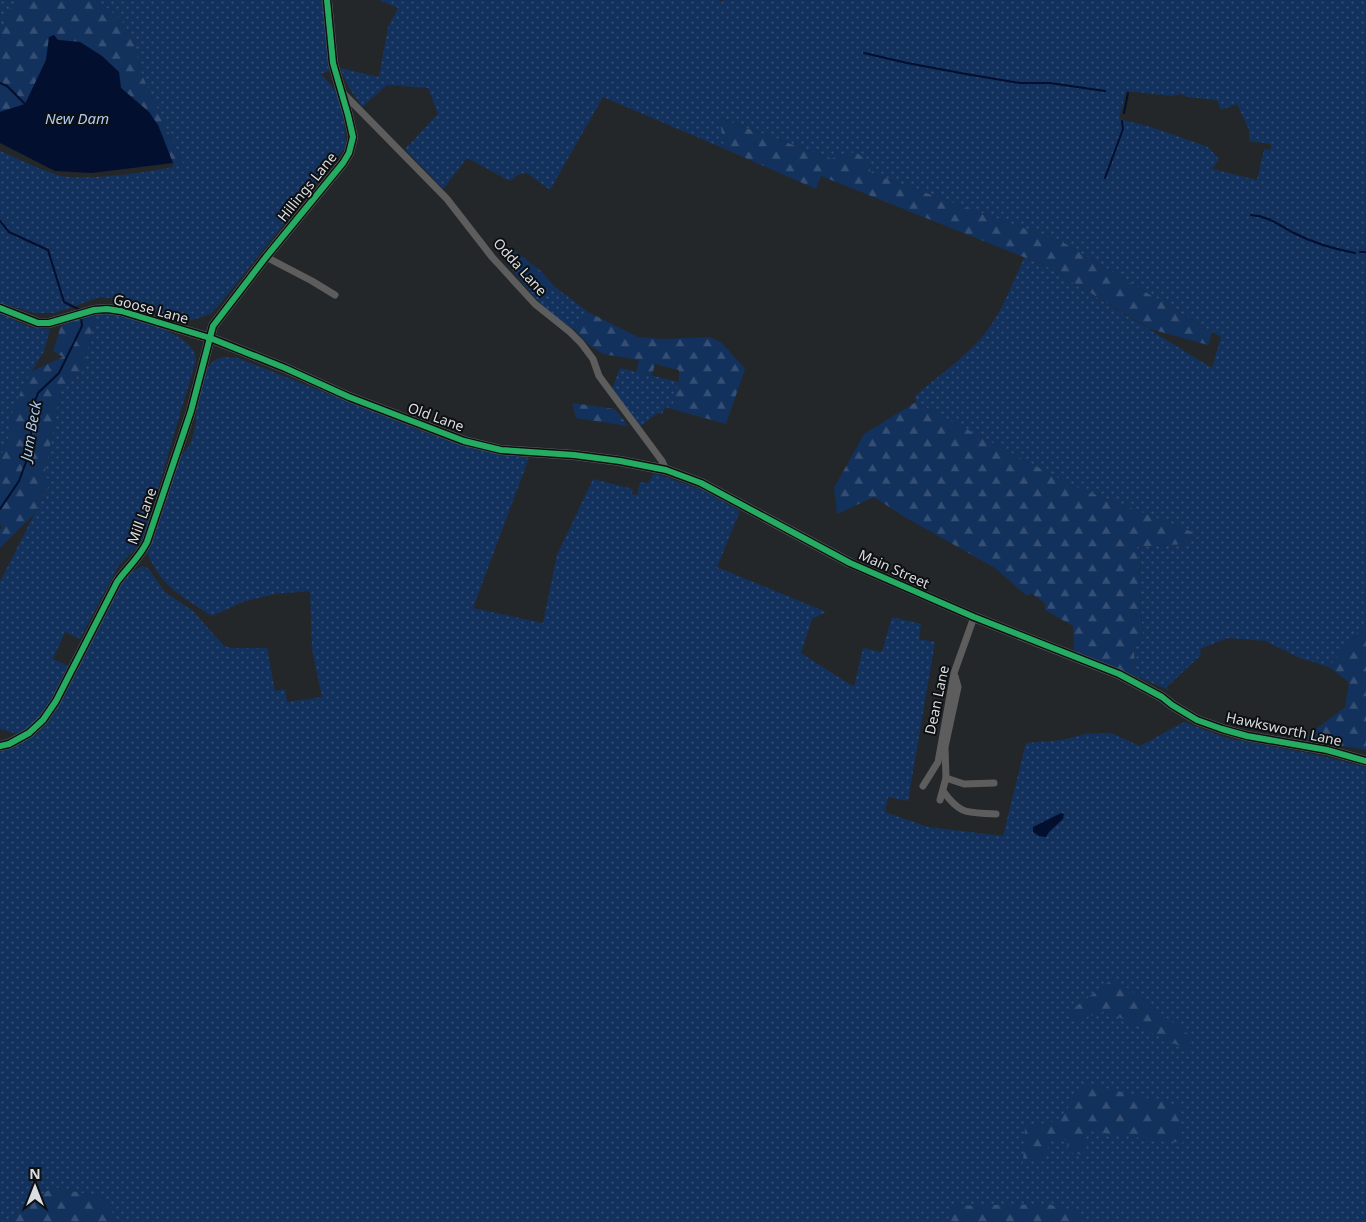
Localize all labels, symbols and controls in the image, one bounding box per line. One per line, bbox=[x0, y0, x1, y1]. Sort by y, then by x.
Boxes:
water label: New Dam bbox=[45, 108, 109, 128]
street label: Hillings Lane bbox=[273, 148, 341, 225]
street label: Odda Lane bbox=[489, 234, 551, 300]
street label: Goose Lane bbox=[111, 289, 191, 328]
street label: Old Lane bbox=[405, 398, 467, 436]
water label: Jum Beck bbox=[14, 399, 45, 465]
street label: Mill Lane bbox=[123, 485, 161, 547]
street label: Main Street bbox=[856, 545, 933, 593]
street label: Dean Lane bbox=[920, 664, 953, 736]
street label: Hawksworth Lane bbox=[1225, 707, 1344, 750]
north arrow bbox=[10, 1162, 60, 1212]
text: N bbox=[29, 1164, 41, 1183]

